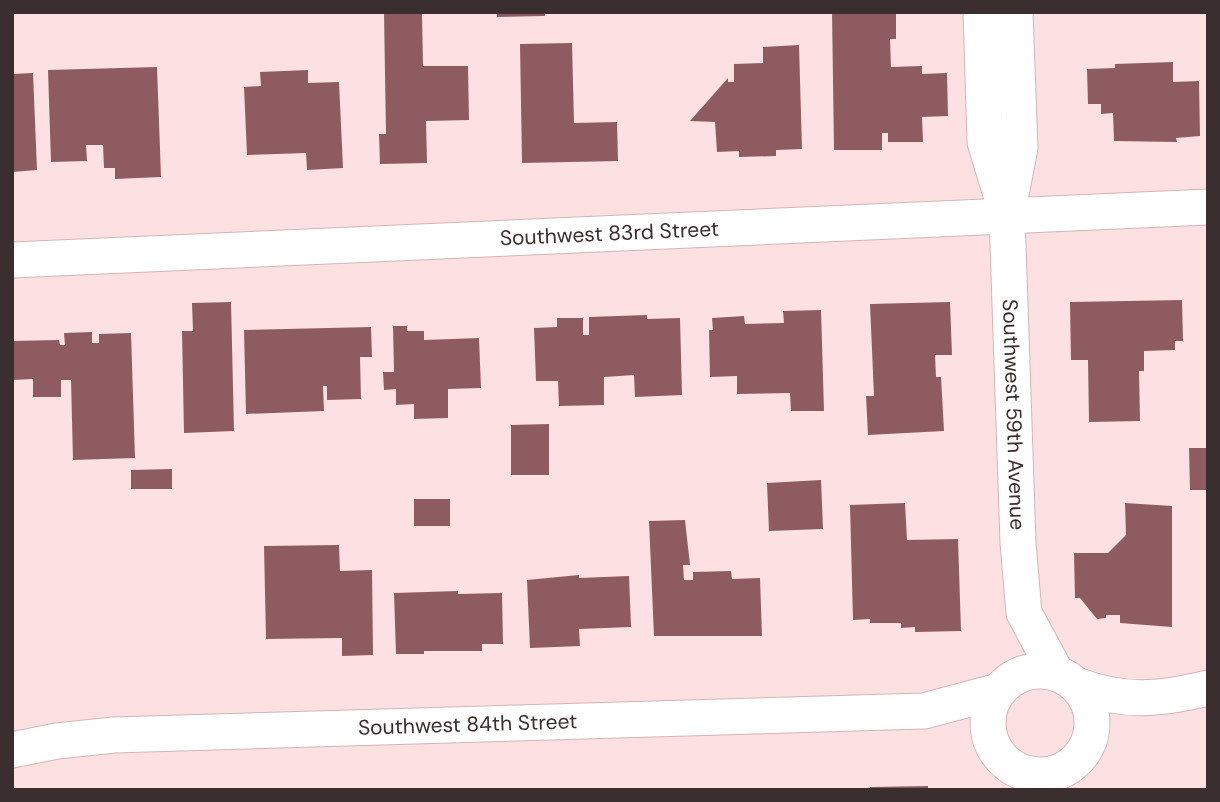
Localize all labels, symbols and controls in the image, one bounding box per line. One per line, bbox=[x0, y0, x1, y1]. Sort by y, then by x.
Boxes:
street label: Southwest 83rd Street bbox=[499, 215, 720, 252]
street label: Southwest 59th Avenue bbox=[996, 299, 1032, 531]
street label: Southwest 84th Street bbox=[358, 707, 578, 742]

